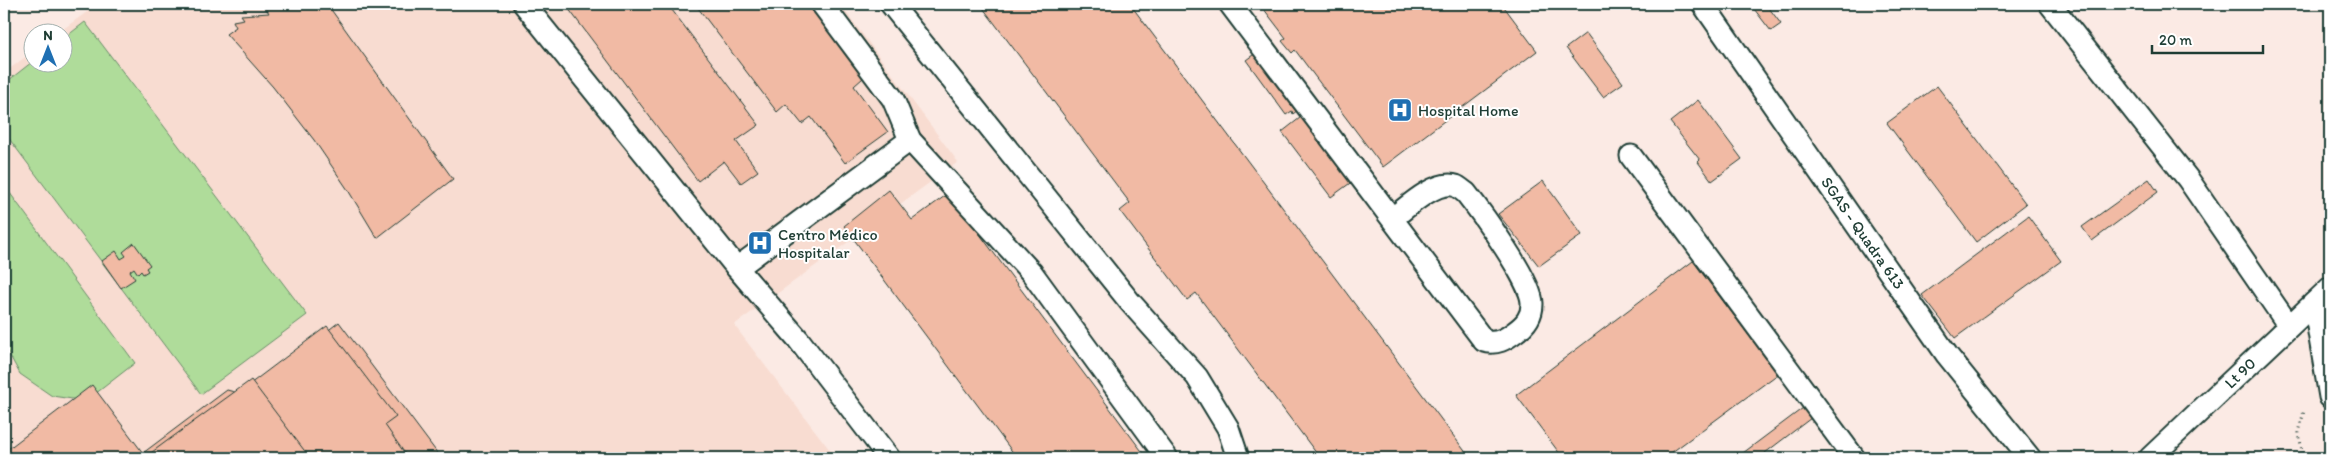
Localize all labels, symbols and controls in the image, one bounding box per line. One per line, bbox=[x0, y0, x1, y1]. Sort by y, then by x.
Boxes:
north arrow bbox=[22, 22, 72, 72]
scale bar bbox=[2152, 22, 2263, 54]
text: N bbox=[43, 27, 53, 44]
text: 20 m bbox=[2159, 31, 2193, 49]
hospital icon: Hospital Home bbox=[1387, 97, 1413, 123]
place label: Hospital Home bbox=[1418, 101, 1519, 120]
street label: SGAS - Quadra 613 bbox=[1817, 173, 1909, 293]
place label: Centro Médico Hospitalar bbox=[778, 225, 878, 262]
hospital icon: Centro Médico Hospitalar bbox=[747, 230, 773, 256]
street label: Lt 90 bbox=[2220, 354, 2260, 392]

